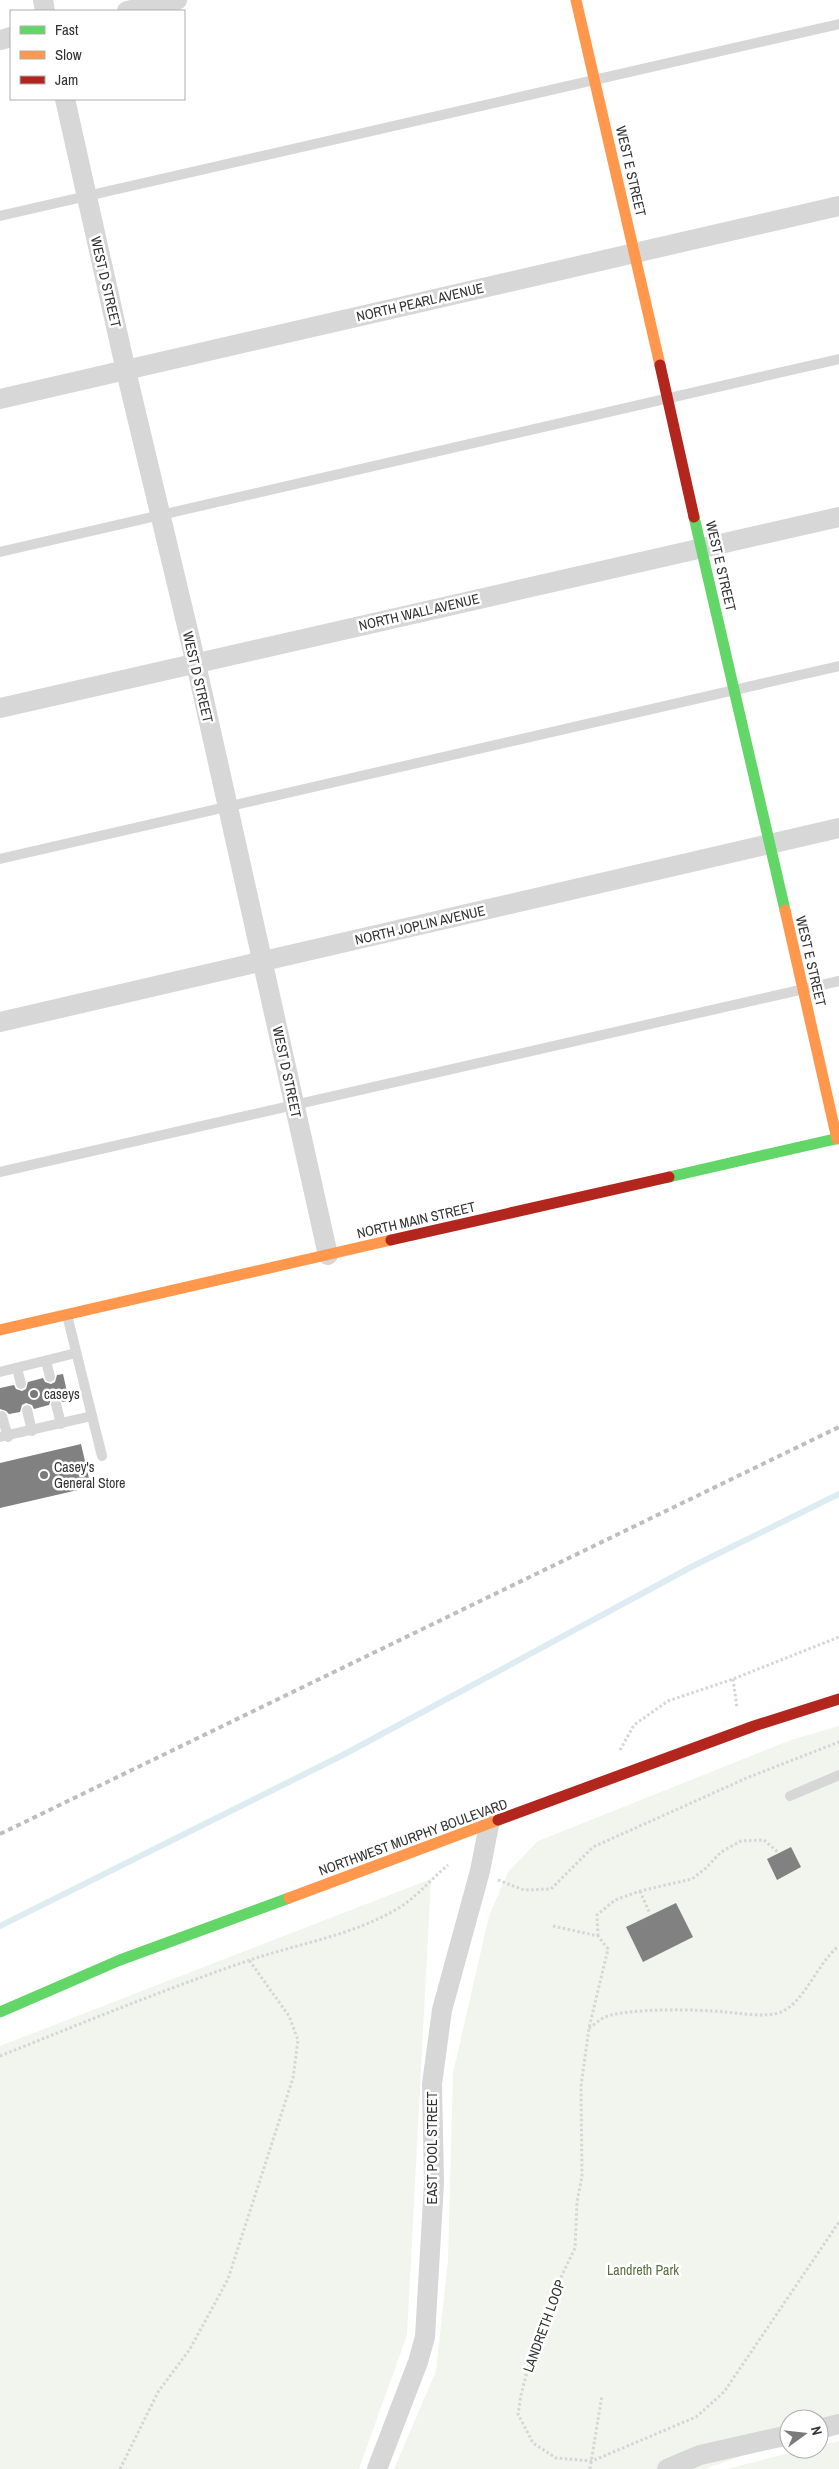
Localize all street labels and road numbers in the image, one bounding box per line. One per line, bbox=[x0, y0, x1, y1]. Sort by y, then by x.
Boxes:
street label: WEST E STREET bbox=[612, 124, 650, 218]
street label: WEST D STREET bbox=[87, 235, 125, 329]
street label: NORTH PEARL AVENUE bbox=[355, 279, 485, 325]
street label: WEST E STREET bbox=[702, 519, 740, 613]
street label: NORTH WALL AVENUE bbox=[357, 589, 481, 635]
street label: WEST D STREET bbox=[179, 630, 217, 724]
street label: NORTH JOPLIN AVENUE bbox=[353, 901, 487, 949]
street label: WEST E STREET bbox=[792, 914, 830, 1008]
street label: WEST D STREET bbox=[269, 1025, 305, 1119]
street label: NORTH MAIN STREET bbox=[355, 1198, 477, 1242]
street label: NORTHWEST MURPHY BOULEVARD bbox=[316, 1794, 510, 1880]
street label: EAST POOL STREET bbox=[423, 2092, 441, 2204]
street label: LANDRETH LOOP bbox=[519, 2277, 569, 2375]

